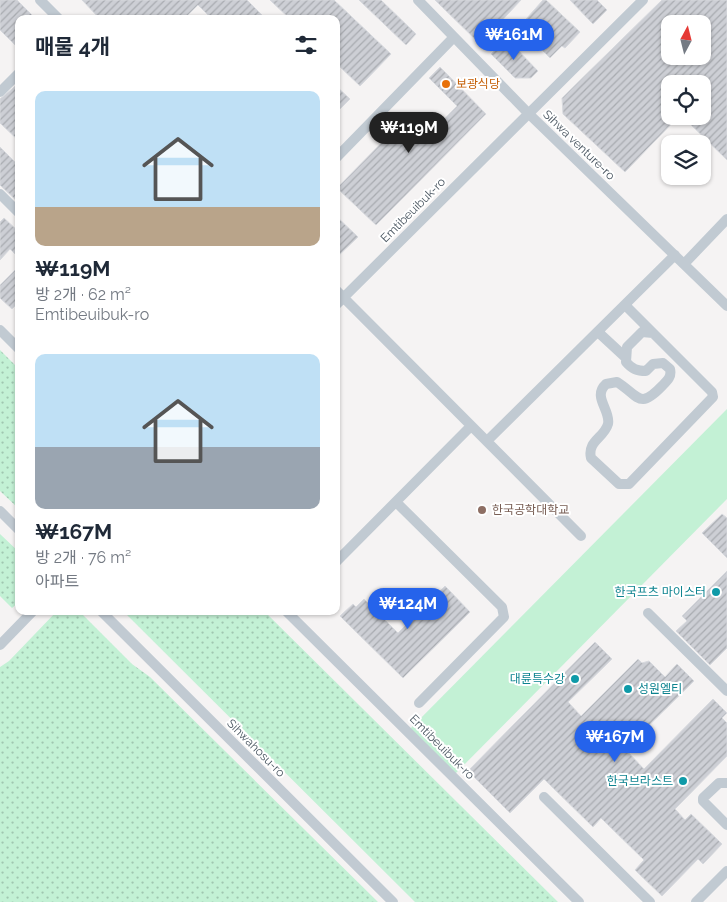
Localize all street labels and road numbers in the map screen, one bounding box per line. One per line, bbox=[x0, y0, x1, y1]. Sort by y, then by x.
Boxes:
street label: Sihwa venture-ro bbox=[540, 107, 618, 183]
street label: Emtibeuibuk-ro bbox=[378, 175, 448, 245]
street label: Emtibeuibuk-ro bbox=[407, 712, 477, 782]
street label: Sihwahosu-ro bbox=[224, 716, 288, 780]

